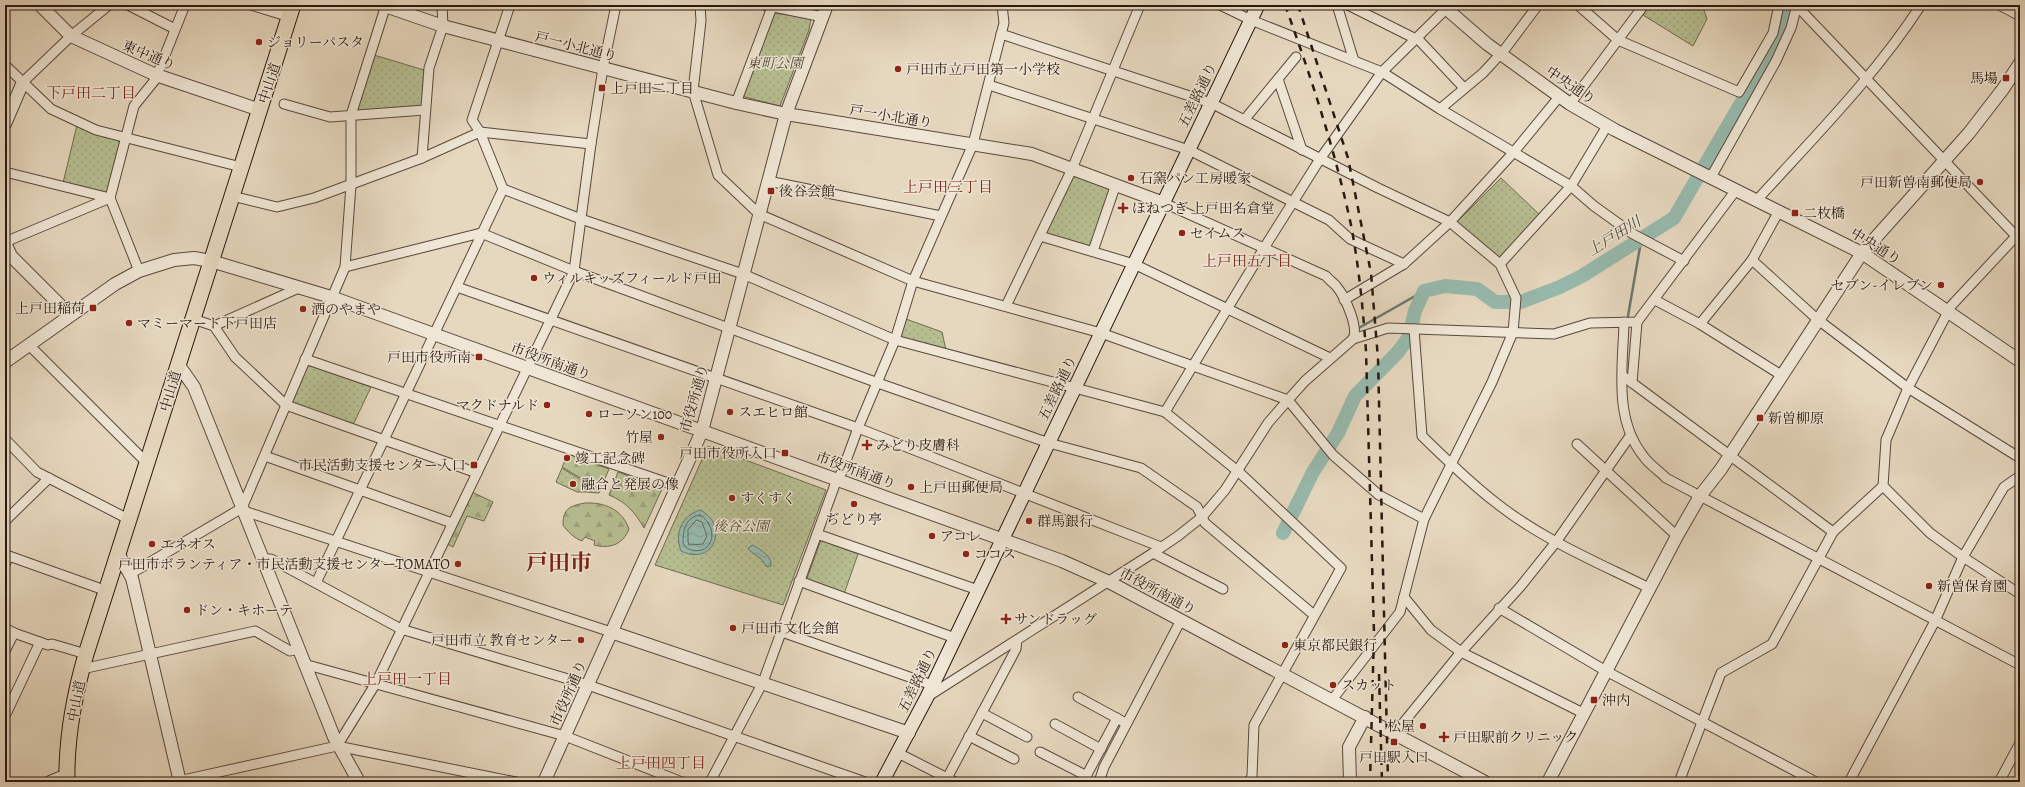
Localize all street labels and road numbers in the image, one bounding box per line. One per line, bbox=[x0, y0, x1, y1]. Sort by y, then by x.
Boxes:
street label: 戸一小北通り bbox=[533, 27, 619, 66]
street label: 東中通り bbox=[119, 36, 178, 75]
street label: 中山道 bbox=[254, 60, 285, 106]
street label: 五差路通り bbox=[1174, 60, 1221, 131]
street label: 中央通り bbox=[1542, 62, 1599, 109]
street label: 戸一小北通り bbox=[848, 101, 934, 132]
street label: 中央通り bbox=[1847, 224, 1905, 269]
street label: 市役所南通り bbox=[508, 338, 594, 385]
street label: 五差路通り bbox=[1034, 353, 1081, 424]
street label: 市役所通り bbox=[676, 362, 713, 434]
street label: 中山道 bbox=[155, 368, 186, 414]
street label: 市役所南通り bbox=[813, 447, 899, 494]
street label: 市役所南通り bbox=[1116, 563, 1199, 620]
street label: 五差路通り bbox=[894, 645, 941, 716]
street label: 市役所通り bbox=[546, 657, 591, 729]
street label: 中山道 bbox=[63, 679, 90, 724]

